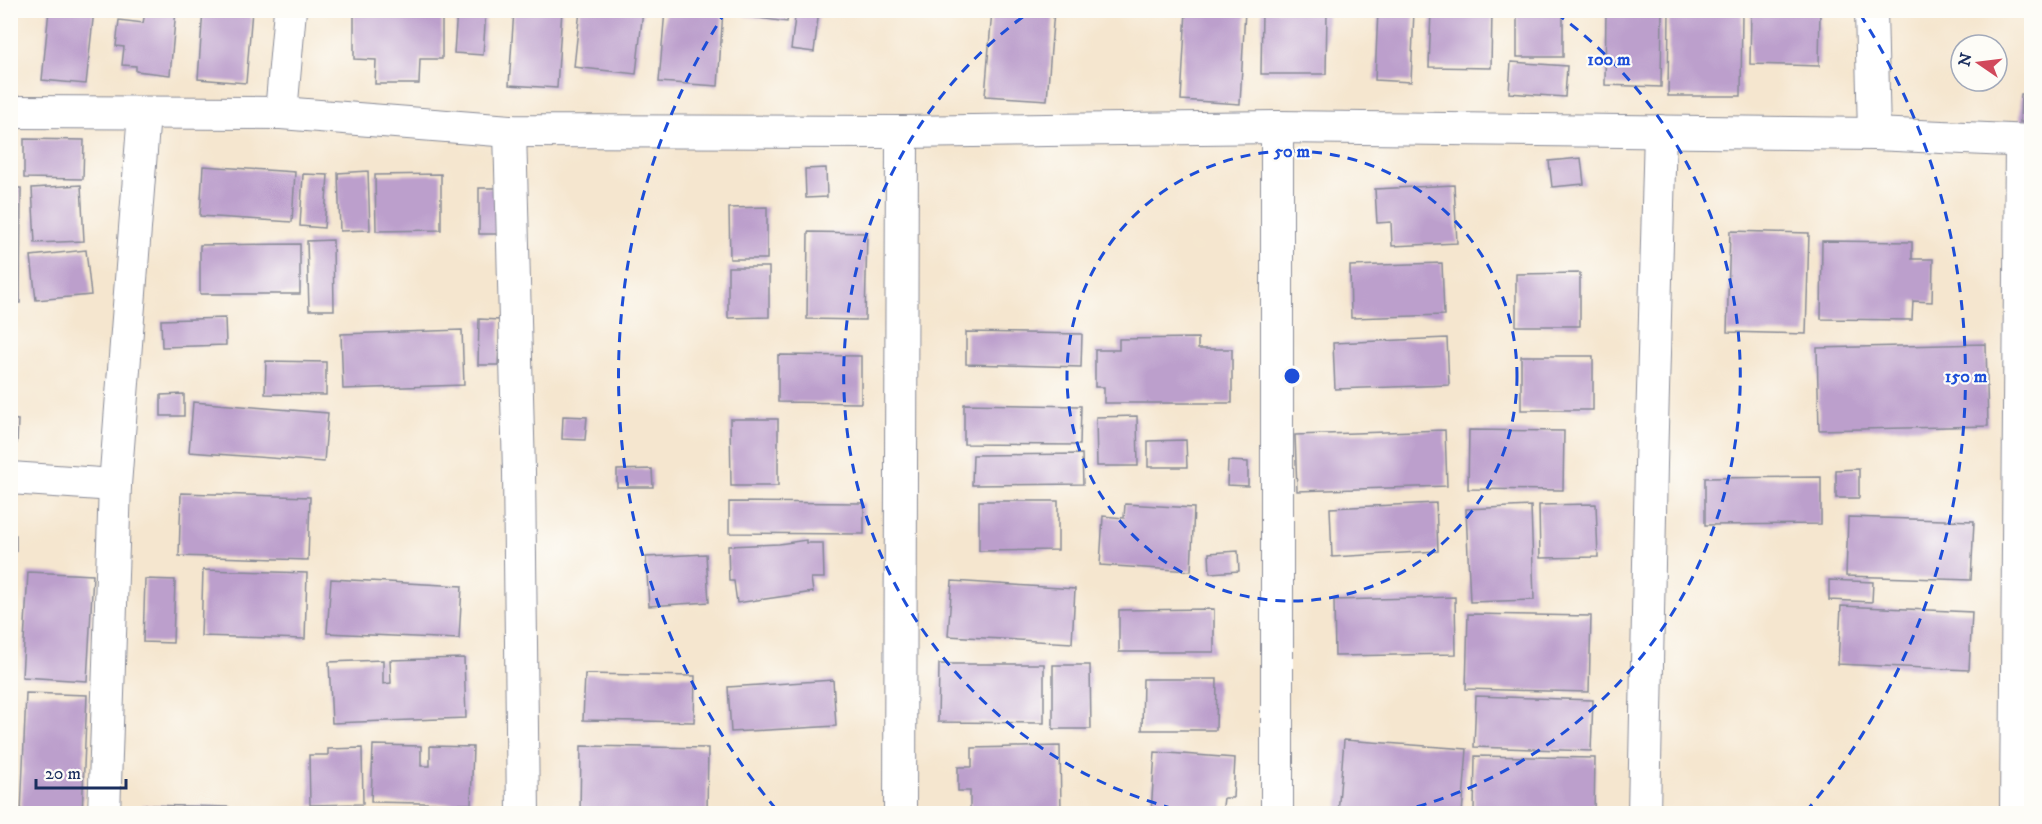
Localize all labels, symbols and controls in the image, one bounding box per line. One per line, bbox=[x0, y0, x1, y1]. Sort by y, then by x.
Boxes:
north arrow bbox=[1949, 33, 2009, 93]
text: 100 m bbox=[1587, 49, 1631, 71]
text: N bbox=[1954, 51, 1977, 68]
text: 50 m bbox=[1273, 141, 1310, 163]
centre of rings bbox=[1282, 366, 1302, 386]
text: 150 m bbox=[1945, 366, 1988, 388]
scale bar bbox=[36, 752, 126, 790]
text: 20 m bbox=[45, 763, 81, 785]

